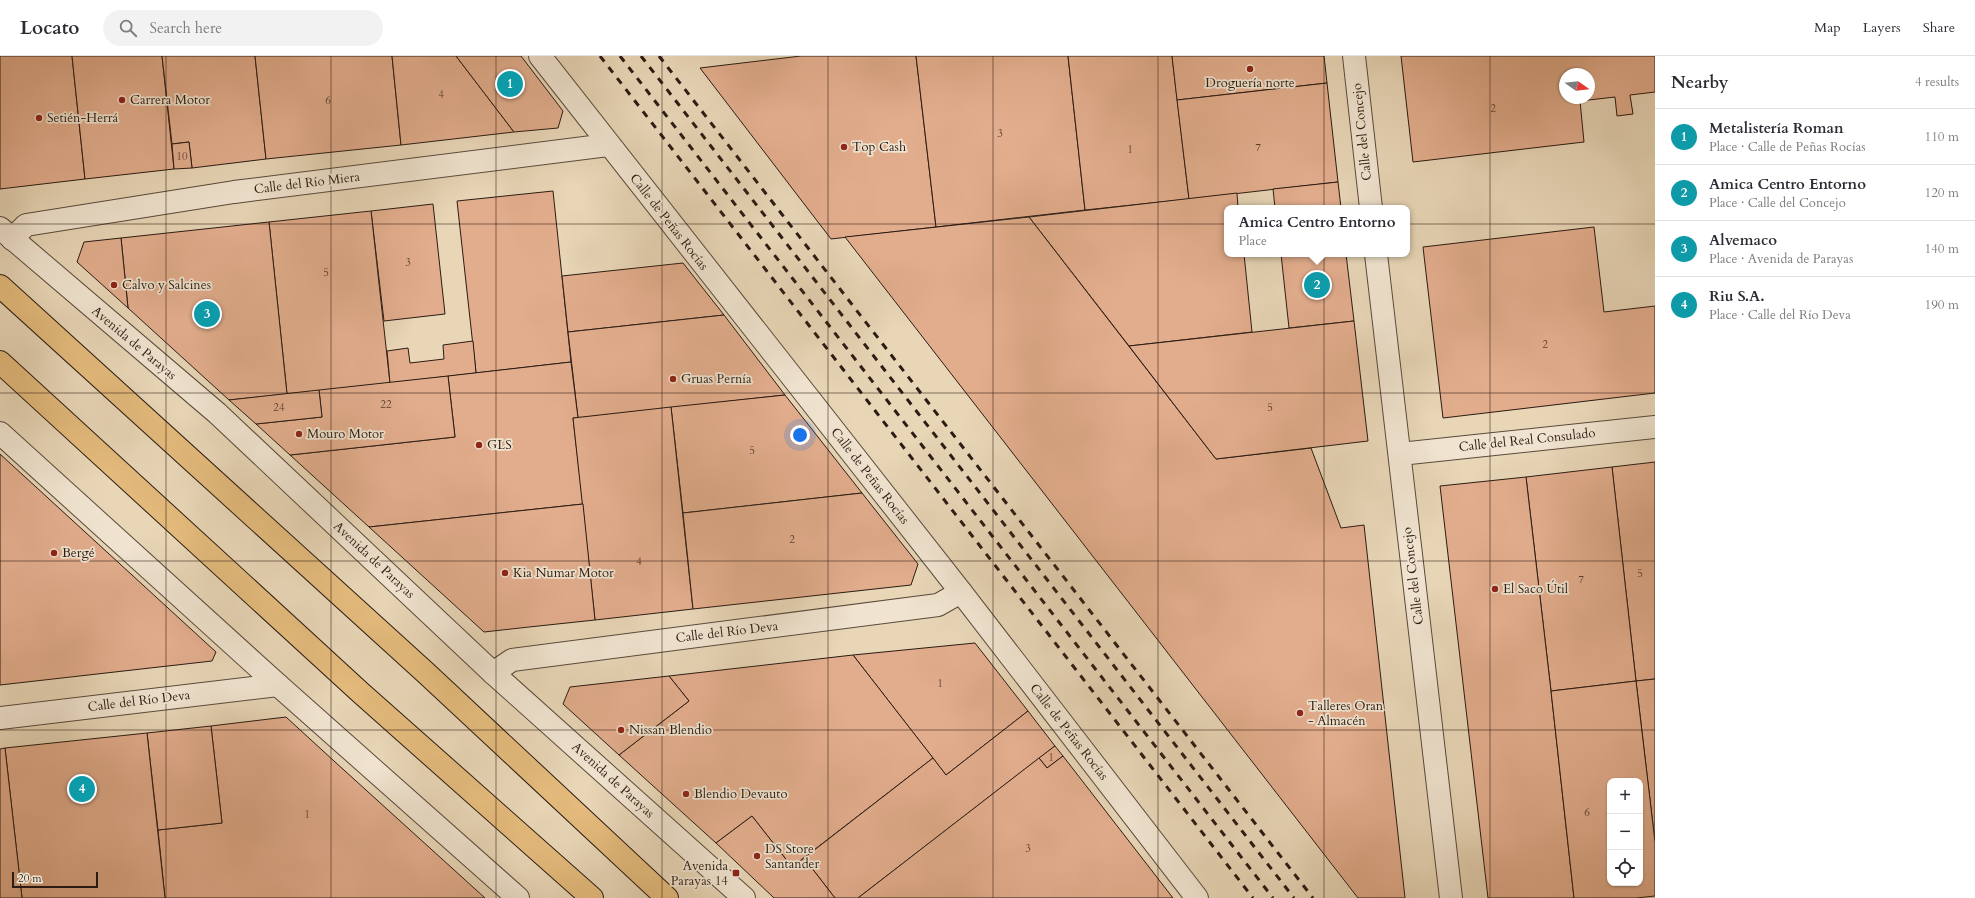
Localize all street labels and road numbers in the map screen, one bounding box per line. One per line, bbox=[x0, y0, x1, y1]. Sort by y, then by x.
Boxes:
street label: Calle del Concejo bbox=[1348, 82, 1376, 182]
street label: Calle del Río Miera bbox=[253, 168, 361, 198]
street label: Calle de Peñas Rocías bbox=[626, 170, 712, 274]
street label: Avenida de Parayas bbox=[88, 302, 180, 384]
street label: Calle de Peñas Rocías bbox=[827, 424, 913, 528]
street label: Calle del Real Consulado bbox=[1458, 424, 1596, 456]
street label: Avenida de Parayas bbox=[329, 517, 419, 603]
street label: Calle del Concejo bbox=[1398, 526, 1428, 626]
street label: Calle del Río Deva bbox=[675, 617, 780, 647]
street label: Calle de Peñas Rocías bbox=[1026, 680, 1112, 784]
street label: Calle del Río Deva bbox=[87, 686, 192, 716]
street label: Avenida de Parayas bbox=[568, 738, 658, 822]

